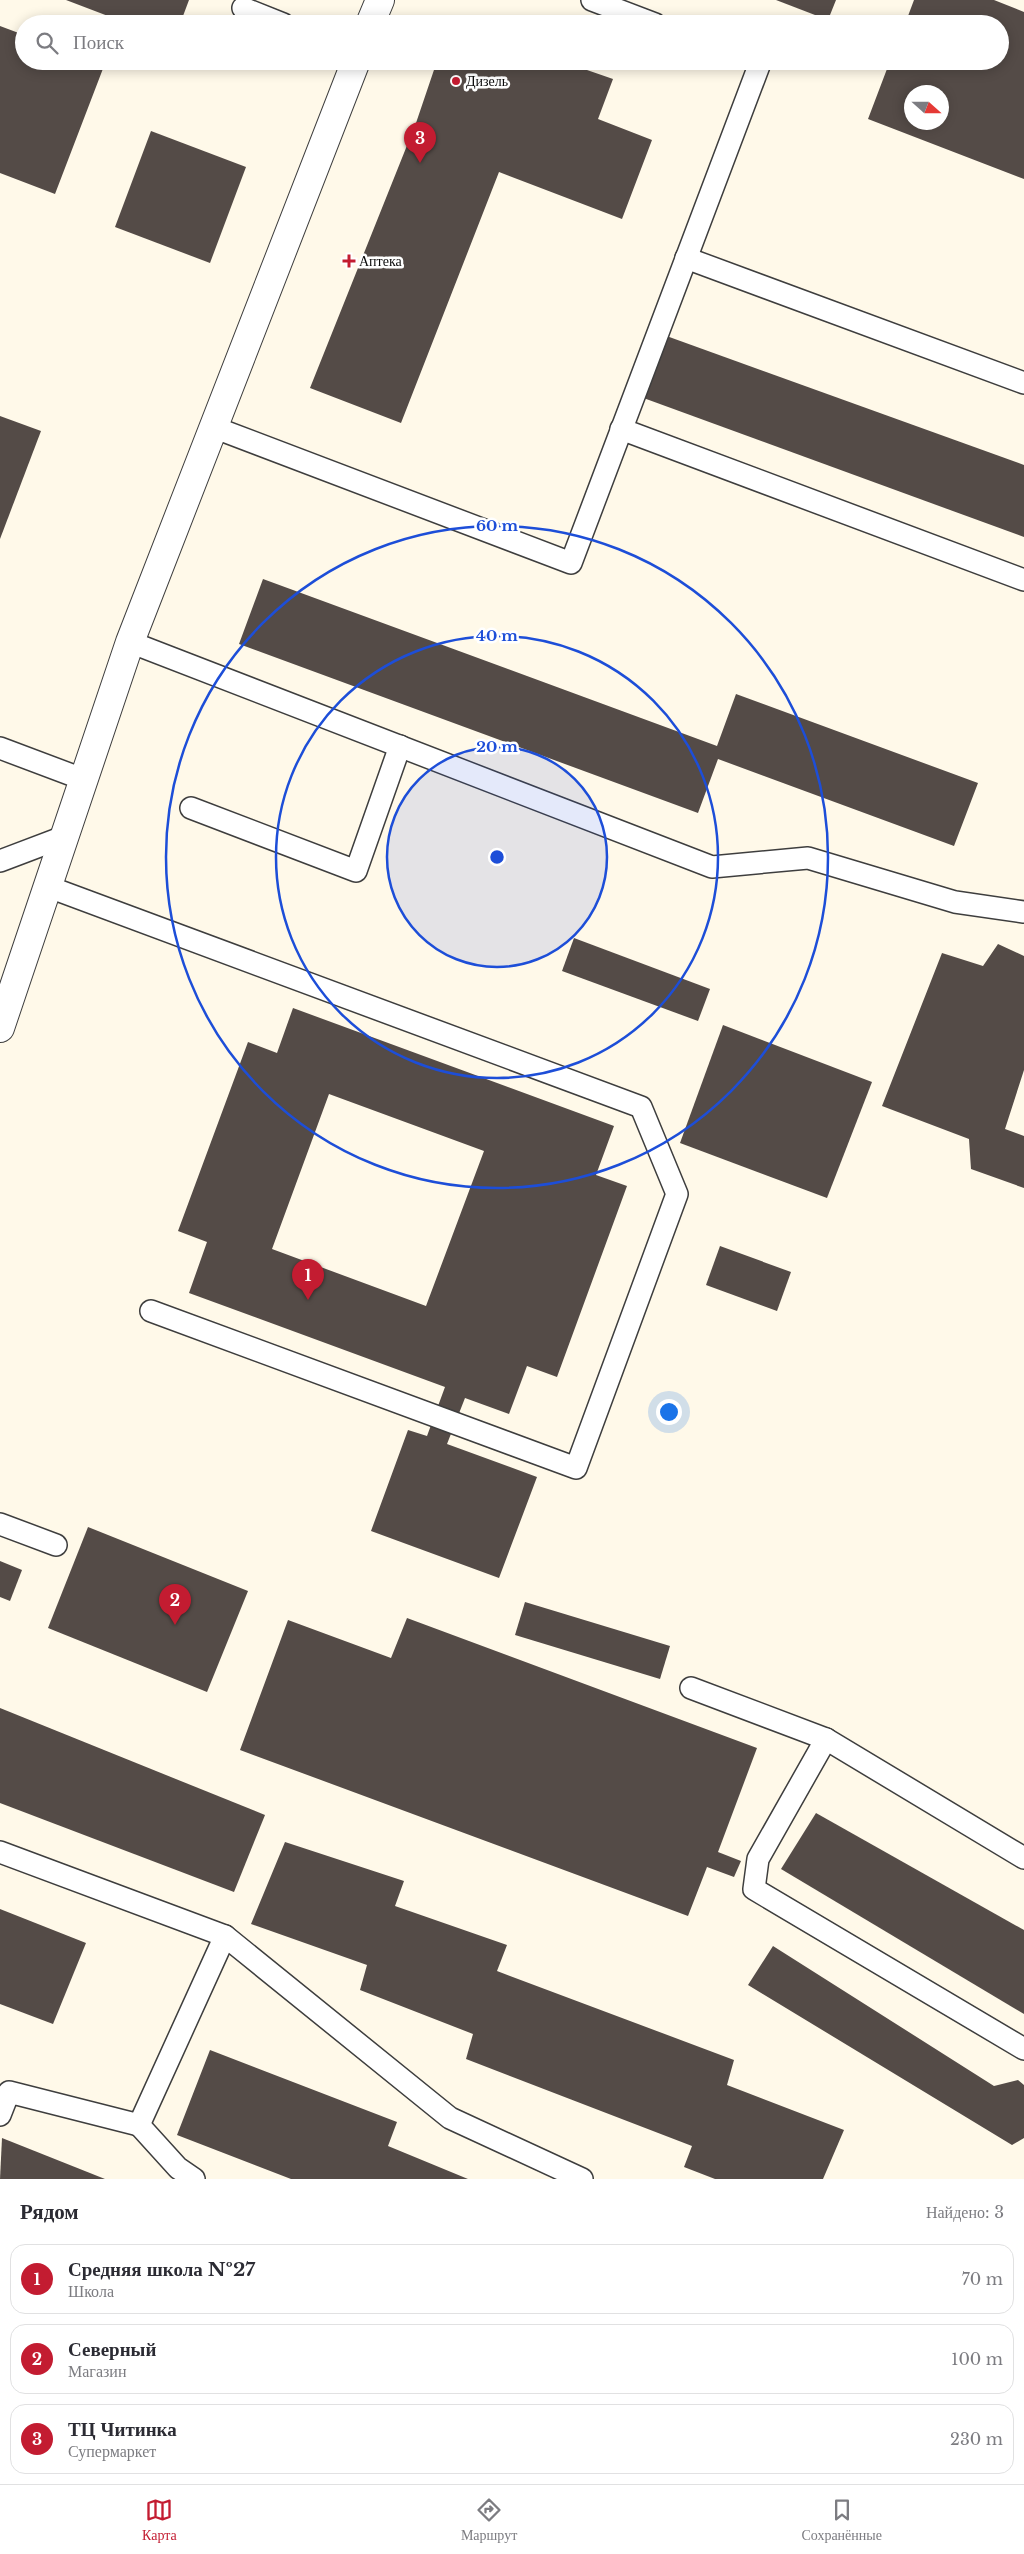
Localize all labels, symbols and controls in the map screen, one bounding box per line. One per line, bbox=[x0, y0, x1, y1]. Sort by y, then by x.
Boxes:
search box bbox=[15, 15, 1009, 70]
icon: search bbox=[33, 29, 61, 57]
text: Поиск bbox=[73, 31, 124, 54]
place label: Дизель bbox=[466, 72, 508, 90]
marker: Дизель bbox=[450, 75, 462, 87]
north arrow bbox=[904, 85, 949, 130]
pin: 3 bbox=[404, 122, 436, 163]
place label: Аптека bbox=[359, 252, 403, 270]
marker: Аптека bbox=[343, 255, 355, 267]
text: 60 m bbox=[476, 516, 518, 535]
text: 40 m bbox=[476, 626, 518, 645]
text: 20 m bbox=[476, 737, 518, 756]
centre of rings bbox=[488, 848, 506, 866]
pin: 1 bbox=[292, 1259, 324, 1300]
your location bbox=[656, 1399, 682, 1425]
pin: 2 bbox=[159, 1584, 191, 1625]
text: Рядом bbox=[20, 2199, 79, 2225]
text: Найдено: 3 bbox=[926, 2202, 1004, 2222]
text: Средняя школа №27 bbox=[68, 2258, 255, 2281]
text: 1 bbox=[34, 2269, 40, 2289]
text: 70 m bbox=[962, 2269, 1003, 2289]
text: Школа bbox=[68, 2281, 114, 2301]
text: Северный bbox=[68, 2338, 156, 2361]
text: 2 bbox=[32, 2349, 42, 2369]
text: 100 m bbox=[951, 2349, 1003, 2369]
text: Магазин bbox=[68, 2361, 126, 2381]
text: ТЦ Читинка bbox=[68, 2418, 177, 2441]
text: 3 bbox=[32, 2429, 42, 2449]
text: 230 m bbox=[950, 2429, 1003, 2449]
text: Супермаркет bbox=[68, 2441, 156, 2461]
tab: Карта bbox=[142, 2496, 177, 2544]
tab: Маршрут bbox=[461, 2496, 517, 2544]
tab: Сохранённые bbox=[801, 2496, 882, 2544]

